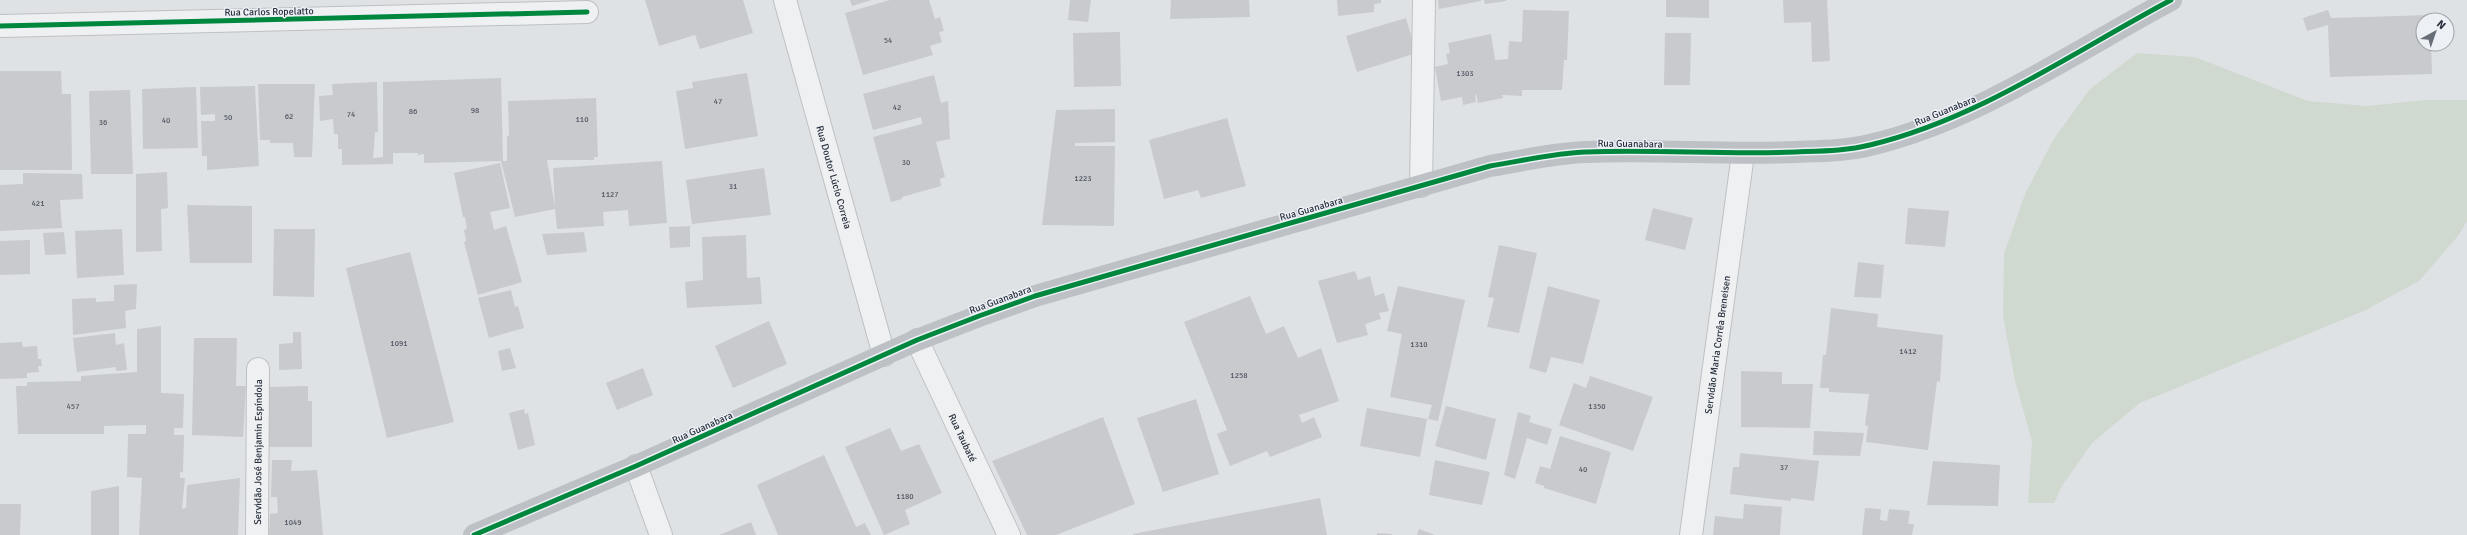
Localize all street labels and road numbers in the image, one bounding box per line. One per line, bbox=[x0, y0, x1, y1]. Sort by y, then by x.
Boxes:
street label: Rua Carlos Ropelatto bbox=[224, 5, 314, 19]
street label: Rua Guanabara bbox=[1913, 93, 1978, 129]
street label: Rua Doutor Lúcio Correia bbox=[813, 124, 854, 231]
street label: Rua Guanabara bbox=[1597, 137, 1663, 151]
street label: Rua Guanabara bbox=[1278, 194, 1344, 224]
street label: Servidão Maria Corrêa Breneisen bbox=[1703, 275, 1733, 415]
street label: Rua Guanabara bbox=[968, 283, 1033, 317]
street label: Servidão José Benjamin Espíndola bbox=[252, 379, 265, 525]
street label: Rua Guanabara bbox=[670, 409, 735, 447]
street label: Rua Taubaté bbox=[946, 412, 979, 464]

